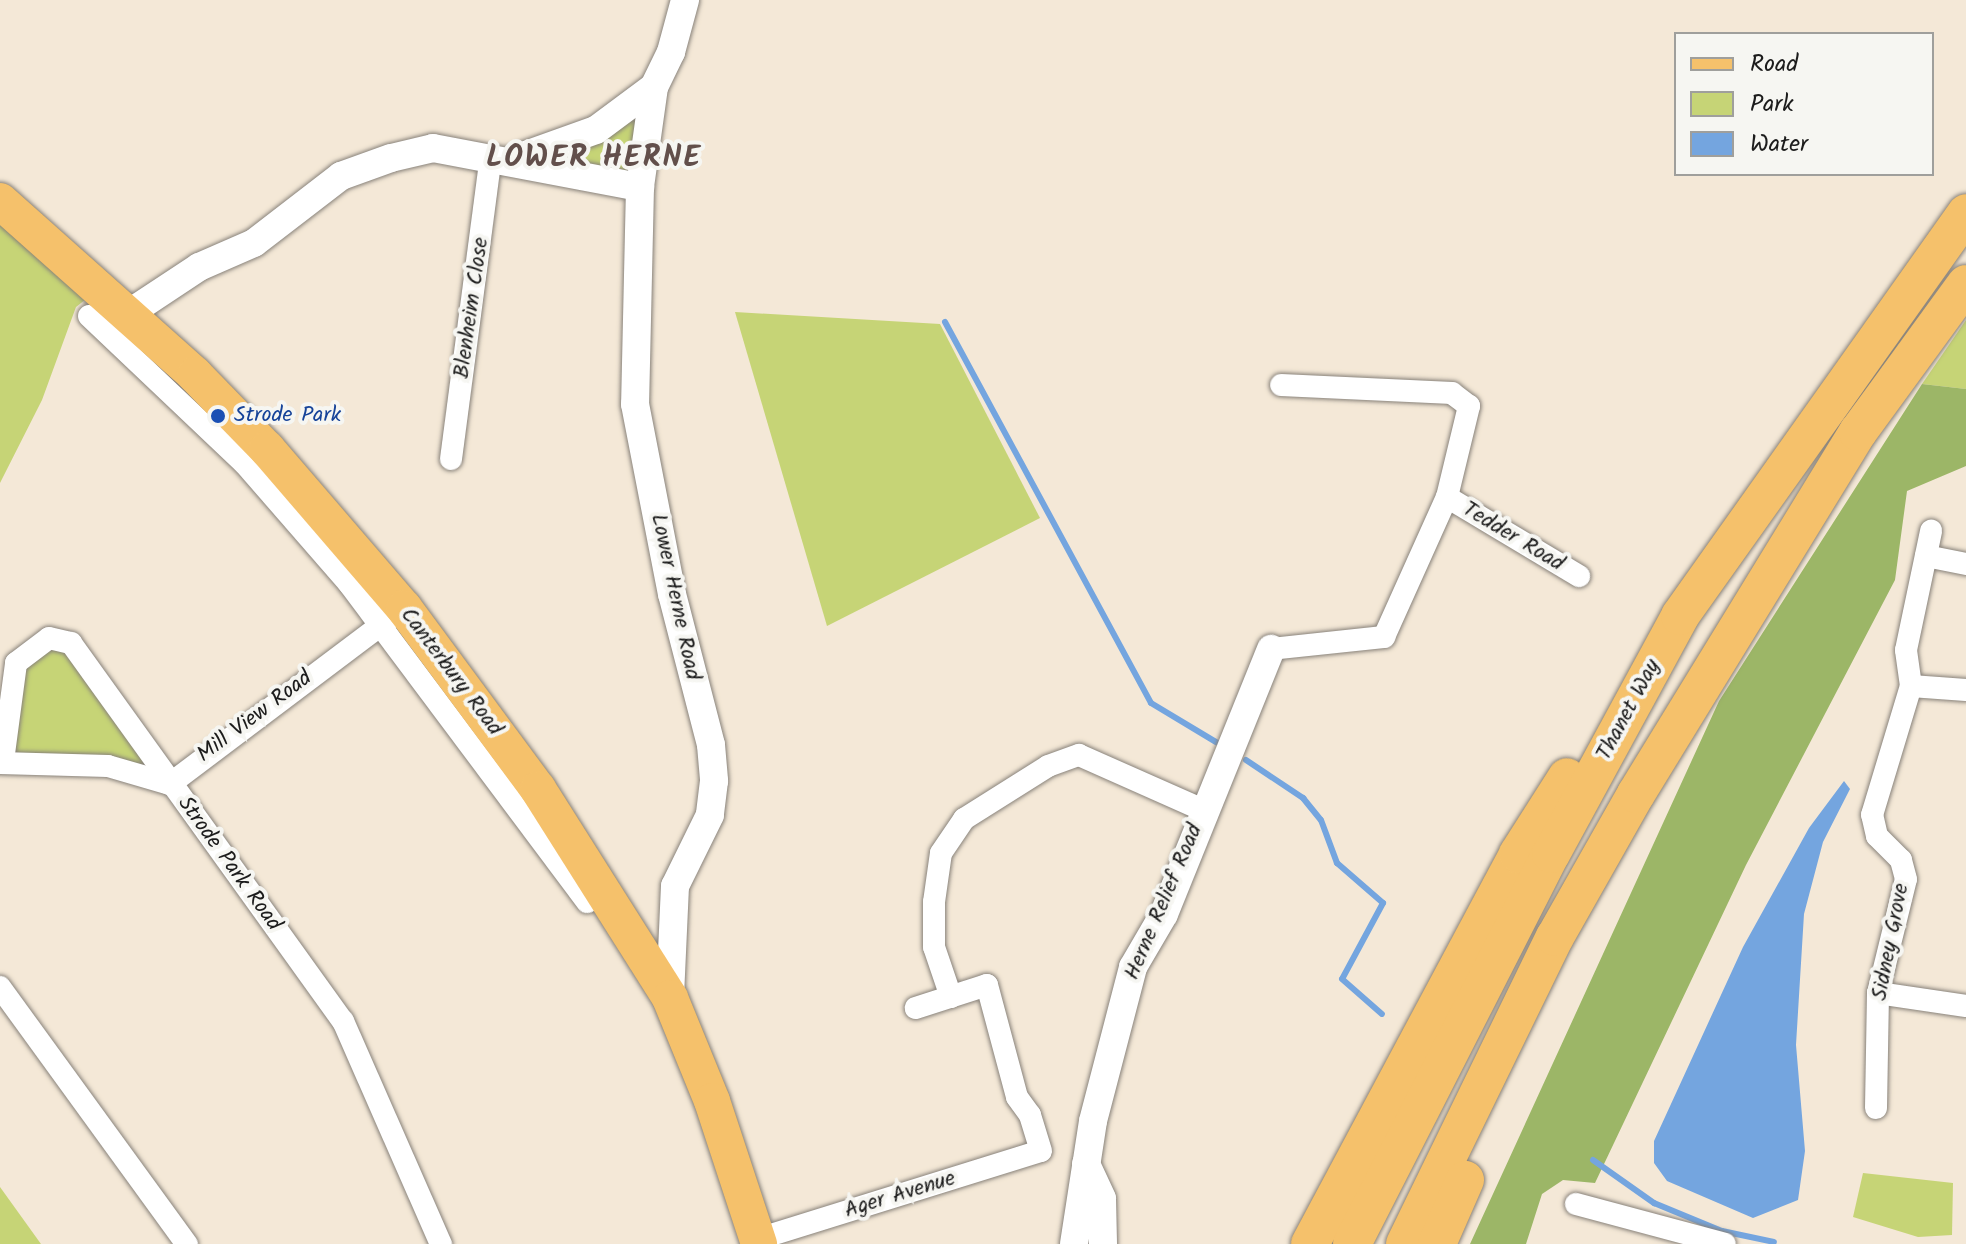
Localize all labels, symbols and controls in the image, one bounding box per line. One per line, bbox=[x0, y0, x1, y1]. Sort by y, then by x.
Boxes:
legend bbox=[1674, 32, 1934, 176]
text: Road bbox=[1750, 45, 1798, 84]
text: Park bbox=[1750, 85, 1794, 124]
text: Water bbox=[1750, 125, 1808, 164]
district label: LOWER HERNE bbox=[486, 140, 702, 176]
street label: Blenheim Close bbox=[449, 236, 495, 380]
place label: Strode Park bbox=[234, 403, 341, 429]
marker: Strode Park bbox=[209, 407, 227, 425]
street label: Tedder Road bbox=[1457, 496, 1569, 578]
street label: Lower Herne Road bbox=[644, 511, 706, 683]
street label: Canterbury Road bbox=[394, 603, 508, 741]
street label: Thanet Way bbox=[1591, 655, 1667, 765]
street label: Mill View Road bbox=[192, 665, 318, 769]
street label: Strode Park Road bbox=[171, 792, 287, 936]
street label: Herne Relief Road bbox=[1119, 820, 1209, 984]
street label: Sidney Grove bbox=[1867, 881, 1915, 1003]
street label: Ager Avenue bbox=[841, 1166, 959, 1224]

